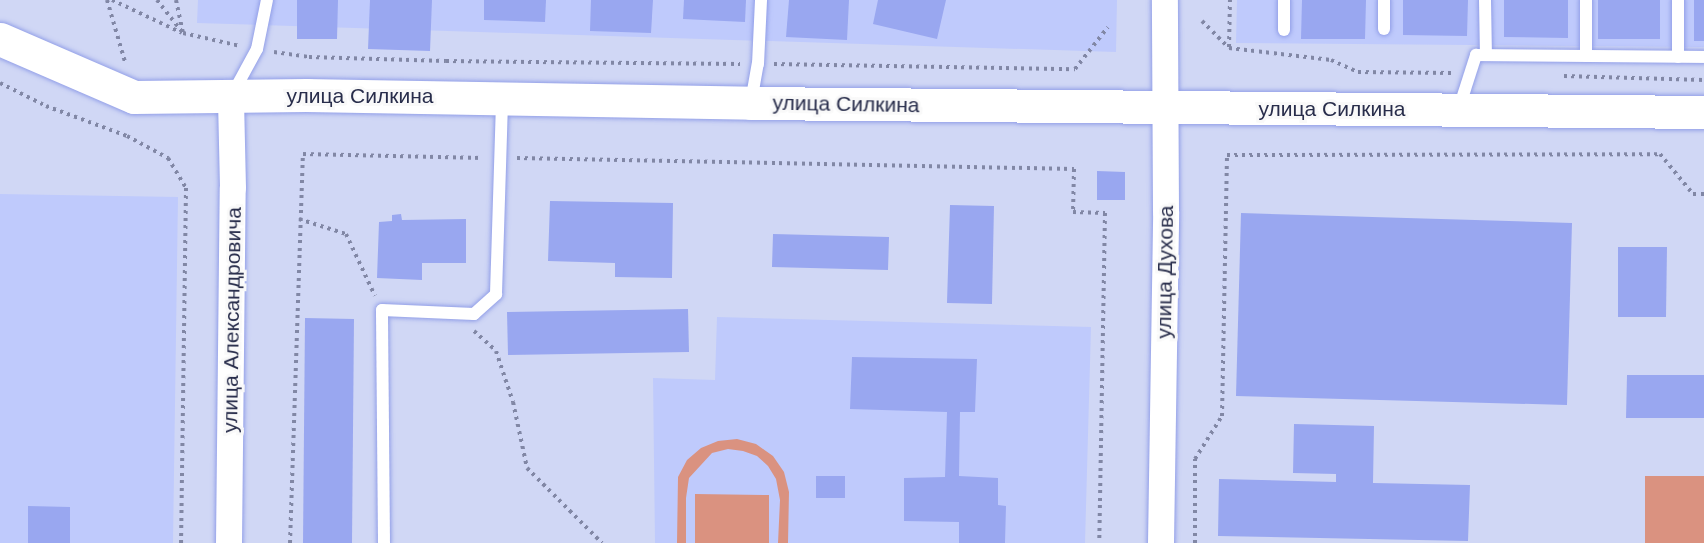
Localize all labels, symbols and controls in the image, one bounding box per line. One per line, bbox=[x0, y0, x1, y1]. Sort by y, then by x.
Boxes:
street label: улица Силкина bbox=[287, 83, 433, 109]
street label: улица Силкина bbox=[772, 90, 920, 118]
street label: улица Силкина bbox=[1259, 96, 1405, 122]
street label: улица Духова bbox=[1151, 205, 1179, 339]
street label: улица Александровича bbox=[217, 207, 247, 433]

